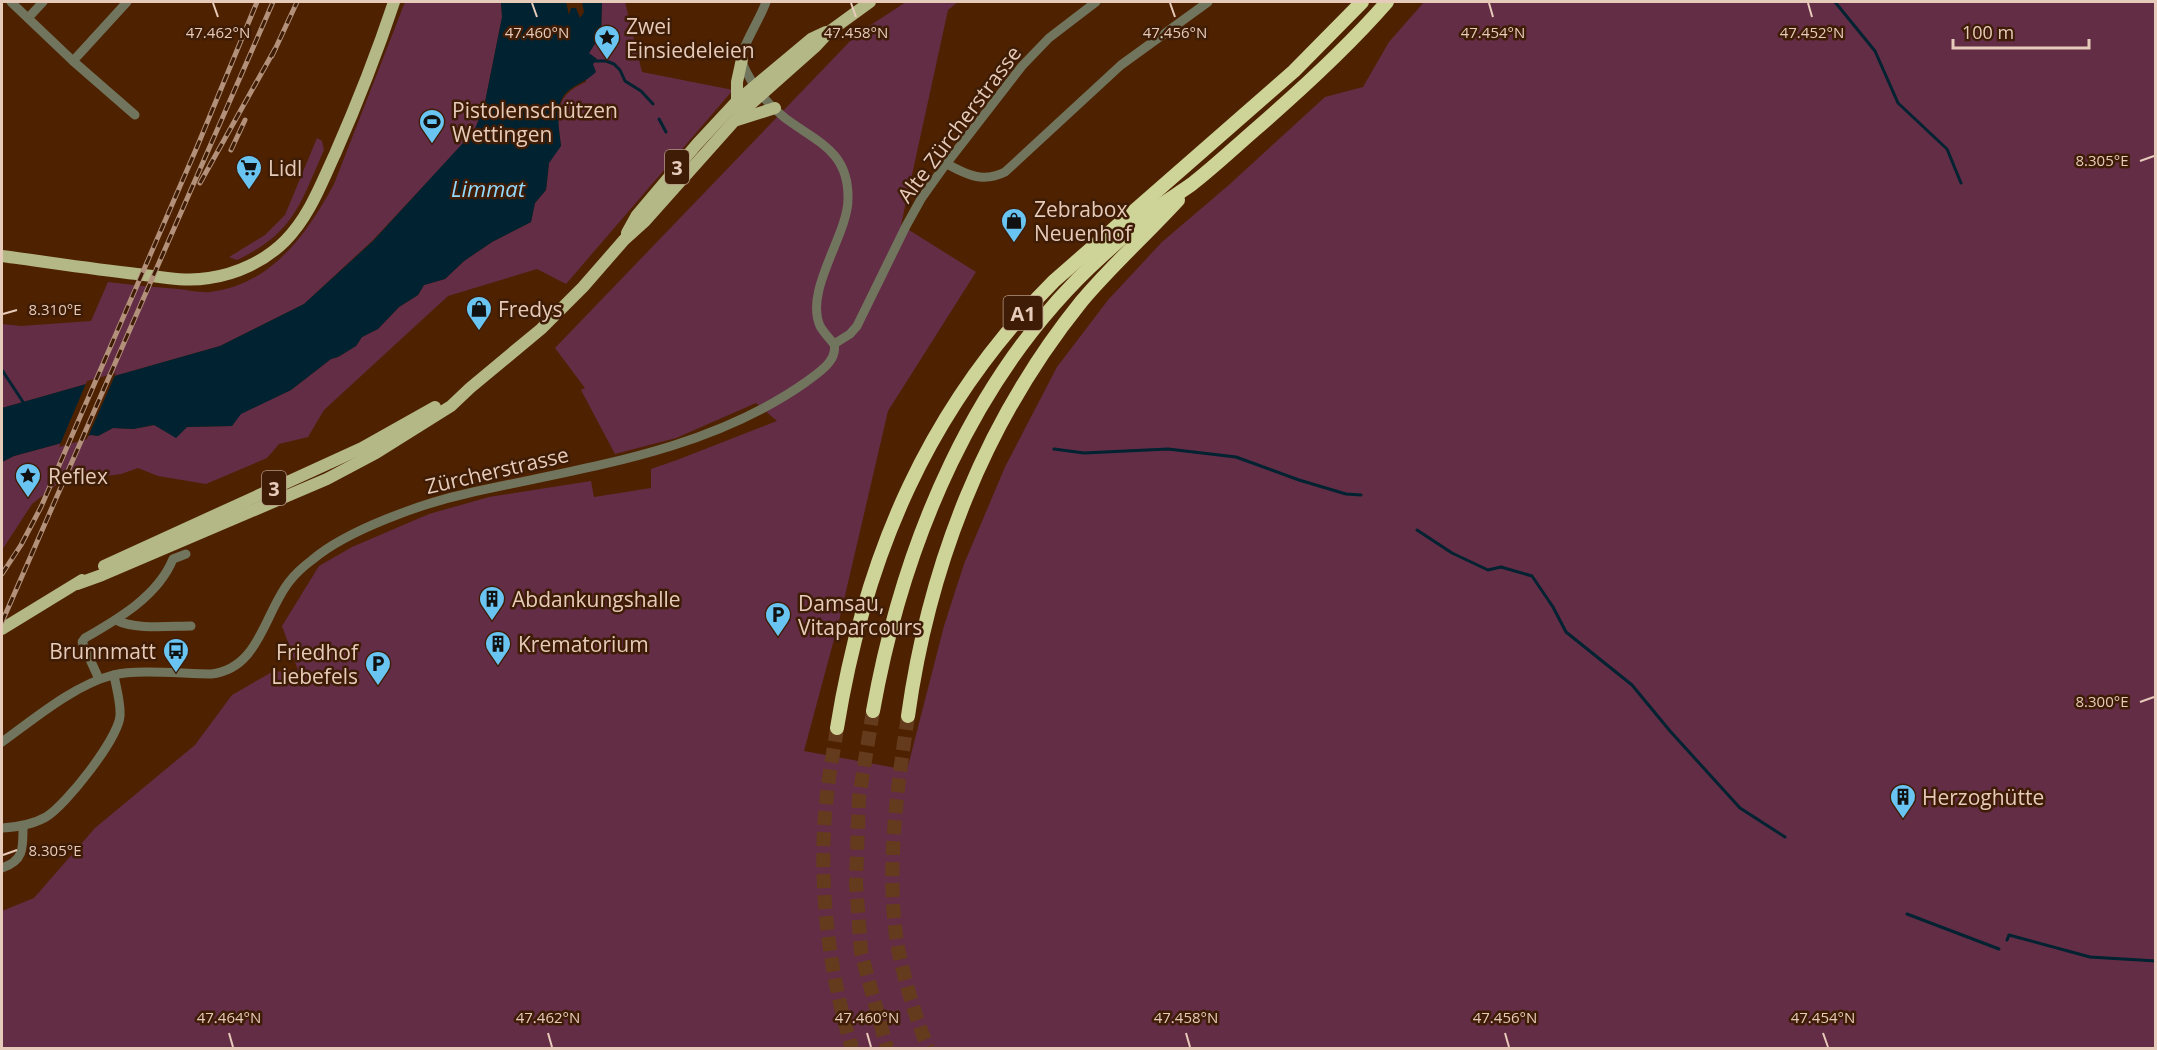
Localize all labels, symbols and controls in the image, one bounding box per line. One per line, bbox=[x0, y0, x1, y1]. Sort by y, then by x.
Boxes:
place label: Zwei Einsiedeleien bbox=[626, 12, 755, 64]
scale bar bbox=[1953, 12, 2090, 50]
text: 100 m bbox=[1962, 20, 2014, 44]
text: 47.462°N bbox=[186, 22, 250, 42]
text: 47.460°N bbox=[505, 22, 569, 42]
text: 47.458°N bbox=[824, 22, 888, 42]
text: 47.456°N bbox=[1143, 22, 1207, 42]
text: 47.454°N bbox=[1461, 22, 1525, 42]
text: 47.452°N bbox=[1780, 22, 1844, 42]
place icon: Zwei Einsiedeleien bbox=[592, 23, 622, 61]
street label: Alte Zürcherstrasse bbox=[891, 40, 1027, 208]
place label: Pistolenschützen Wettingen bbox=[452, 96, 618, 148]
sports icon: Pistolenschützen Wettingen bbox=[417, 107, 447, 145]
road number: 3 bbox=[665, 150, 689, 184]
text: 8.305°E bbox=[2075, 150, 2129, 170]
supermarket icon: Lidl bbox=[234, 153, 264, 191]
place label: Lidl bbox=[268, 154, 302, 182]
water label: Limmat bbox=[451, 173, 526, 203]
place label: Zebrabox Neuenhof bbox=[1034, 195, 1134, 247]
shop icon: Zebrabox Neuenhof bbox=[999, 206, 1029, 244]
shop icon: Fredys bbox=[464, 294, 494, 332]
place label: Fredys bbox=[498, 295, 563, 323]
road number: A1 bbox=[1004, 296, 1042, 330]
text: 8.310°E bbox=[28, 299, 82, 319]
street label: Zürcherstrasse bbox=[423, 440, 571, 500]
place icon: Reflex bbox=[13, 461, 43, 499]
place label: Reflex bbox=[48, 462, 108, 490]
road number: 3 bbox=[262, 471, 286, 505]
building icon: Abdankungshalle bbox=[477, 584, 507, 622]
place label: Abdankungshalle bbox=[512, 585, 681, 613]
place label: Damsau, Vitaparcours bbox=[798, 589, 922, 641]
parking icon: Damsau, Vitaparcours bbox=[763, 600, 793, 638]
building icon: Krematorium bbox=[483, 629, 513, 667]
place label: Krematorium bbox=[518, 630, 649, 658]
bus stop icon: Brunnmatt bbox=[161, 636, 191, 674]
place label: Brunnmatt bbox=[49, 637, 156, 665]
place label: Friedhof Liebefels bbox=[271, 638, 360, 690]
parking icon: Friedhof Liebefels bbox=[363, 649, 393, 687]
text: 8.300°E bbox=[2075, 691, 2129, 711]
building icon: Herzoghütte bbox=[1888, 782, 1918, 820]
place label: Herzoghütte bbox=[1922, 783, 2044, 811]
text: 8.305°E bbox=[28, 840, 82, 860]
text: 47.464°N bbox=[197, 1007, 261, 1027]
text: 47.462°N bbox=[516, 1007, 580, 1027]
text: 47.460°N bbox=[835, 1007, 899, 1027]
text: 47.458°N bbox=[1154, 1007, 1218, 1027]
text: 47.456°N bbox=[1473, 1007, 1537, 1027]
text: 47.454°N bbox=[1791, 1007, 1855, 1027]

